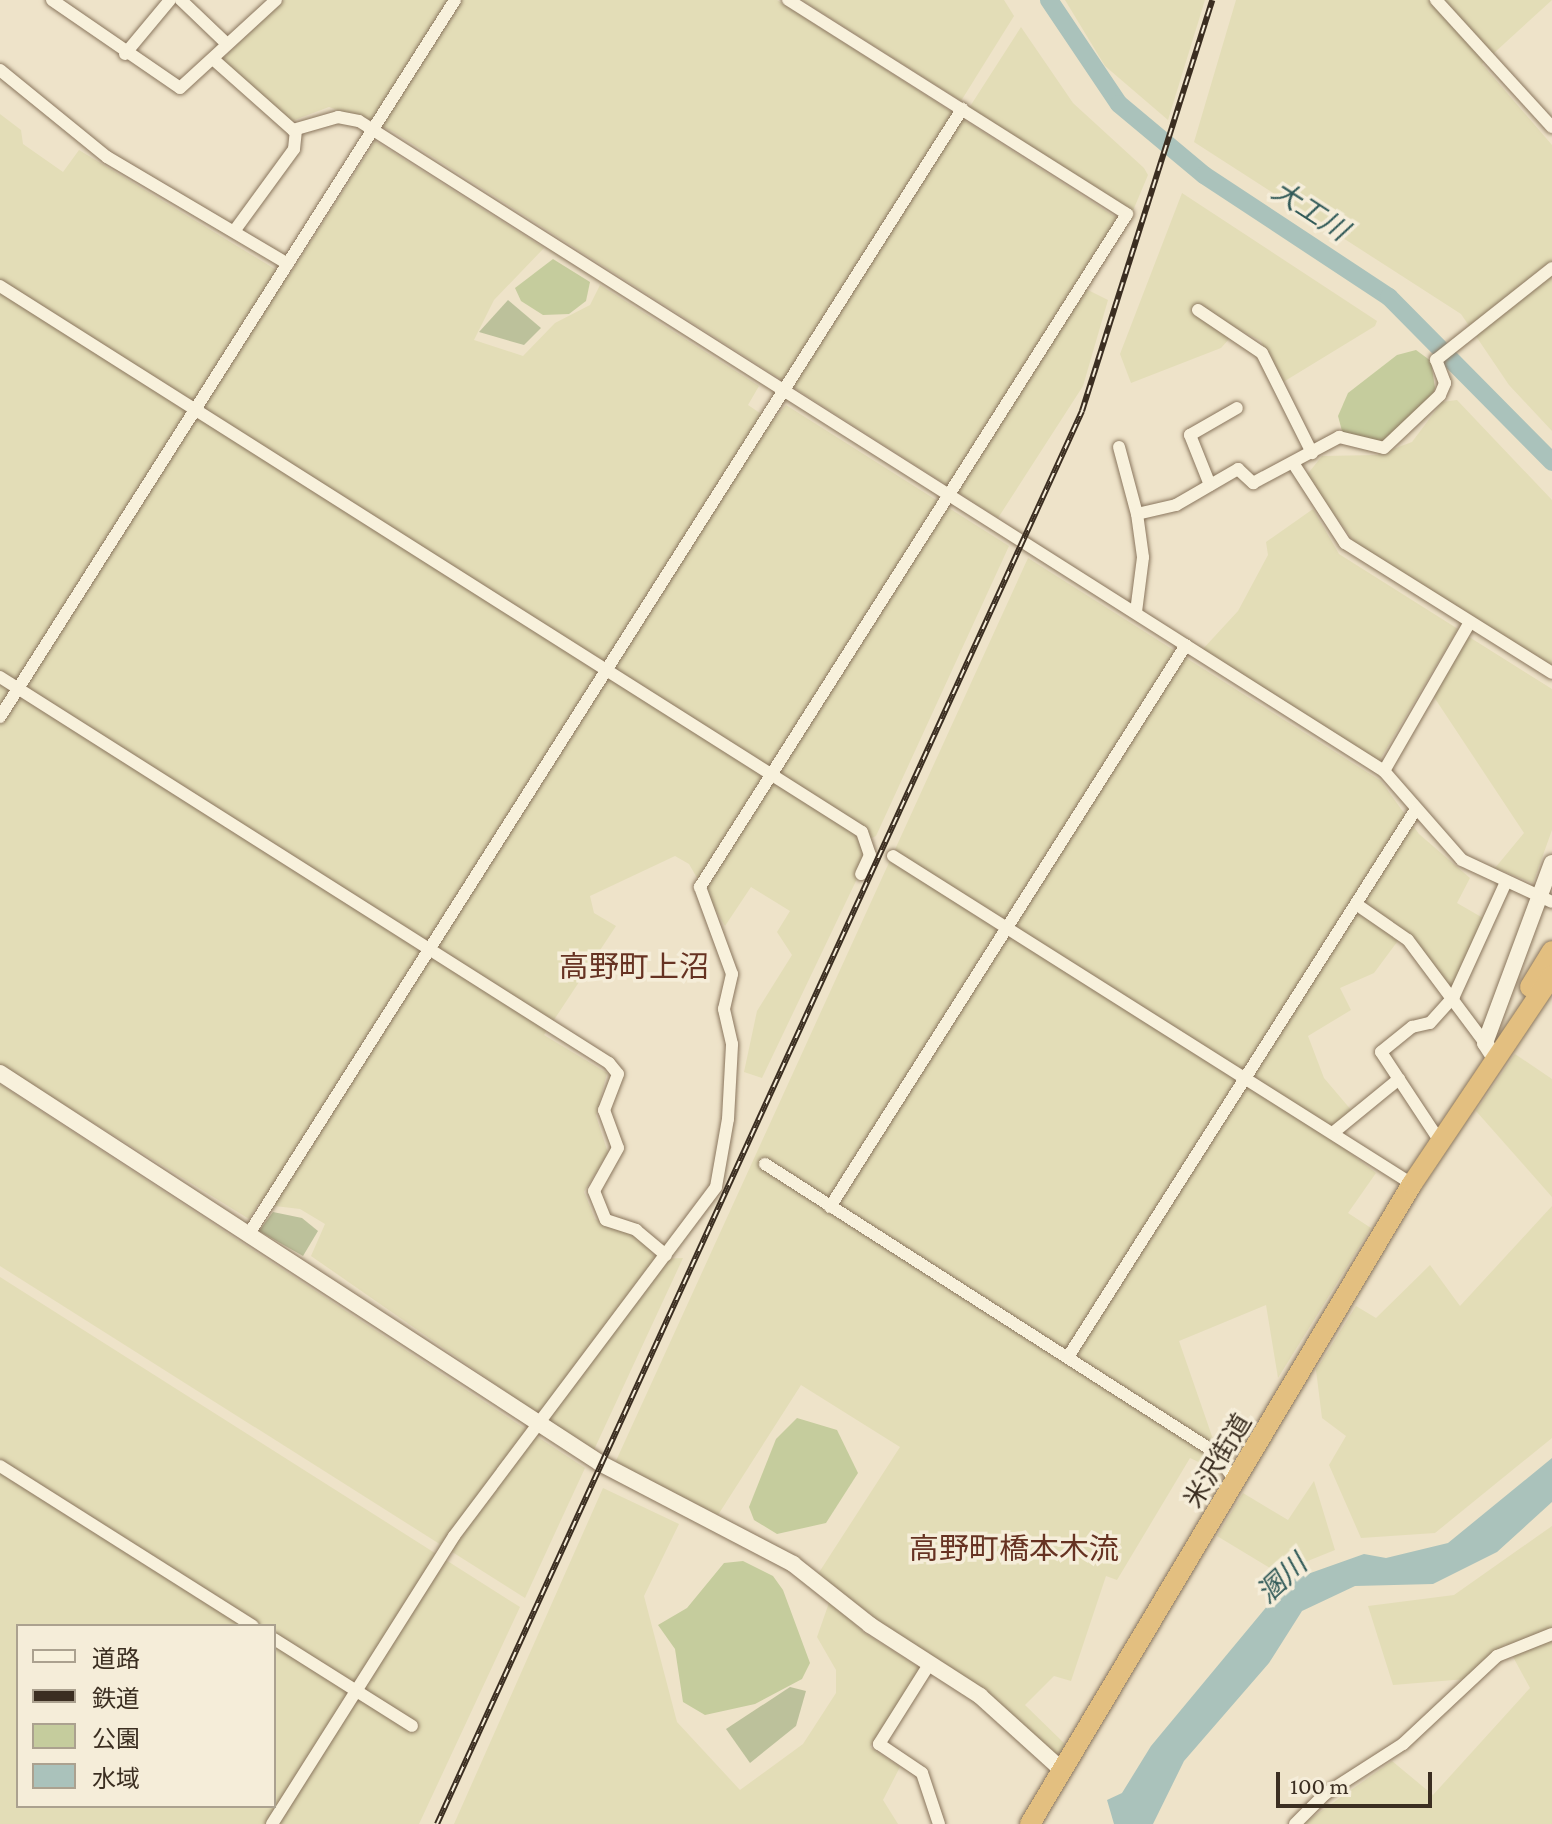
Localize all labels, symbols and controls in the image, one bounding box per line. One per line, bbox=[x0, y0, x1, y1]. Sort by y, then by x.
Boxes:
water label: 大工川 bbox=[1266, 174, 1354, 248]
district label: 高野町上沼 bbox=[559, 949, 709, 985]
street label: 米沢街道 bbox=[1178, 1408, 1258, 1514]
district label: 高野町橋本木流 bbox=[909, 1531, 1119, 1567]
water label: 溷川 bbox=[1250, 1548, 1314, 1610]
legend bbox=[16, 1624, 276, 1808]
text: 道路 bbox=[92, 1645, 140, 1672]
text: 鉄道 bbox=[92, 1685, 140, 1712]
text: 公園 bbox=[92, 1725, 140, 1752]
scale bar bbox=[1280, 1756, 1436, 1806]
text: 水域 bbox=[92, 1765, 140, 1792]
text: 100 m bbox=[1290, 1772, 1349, 1799]

